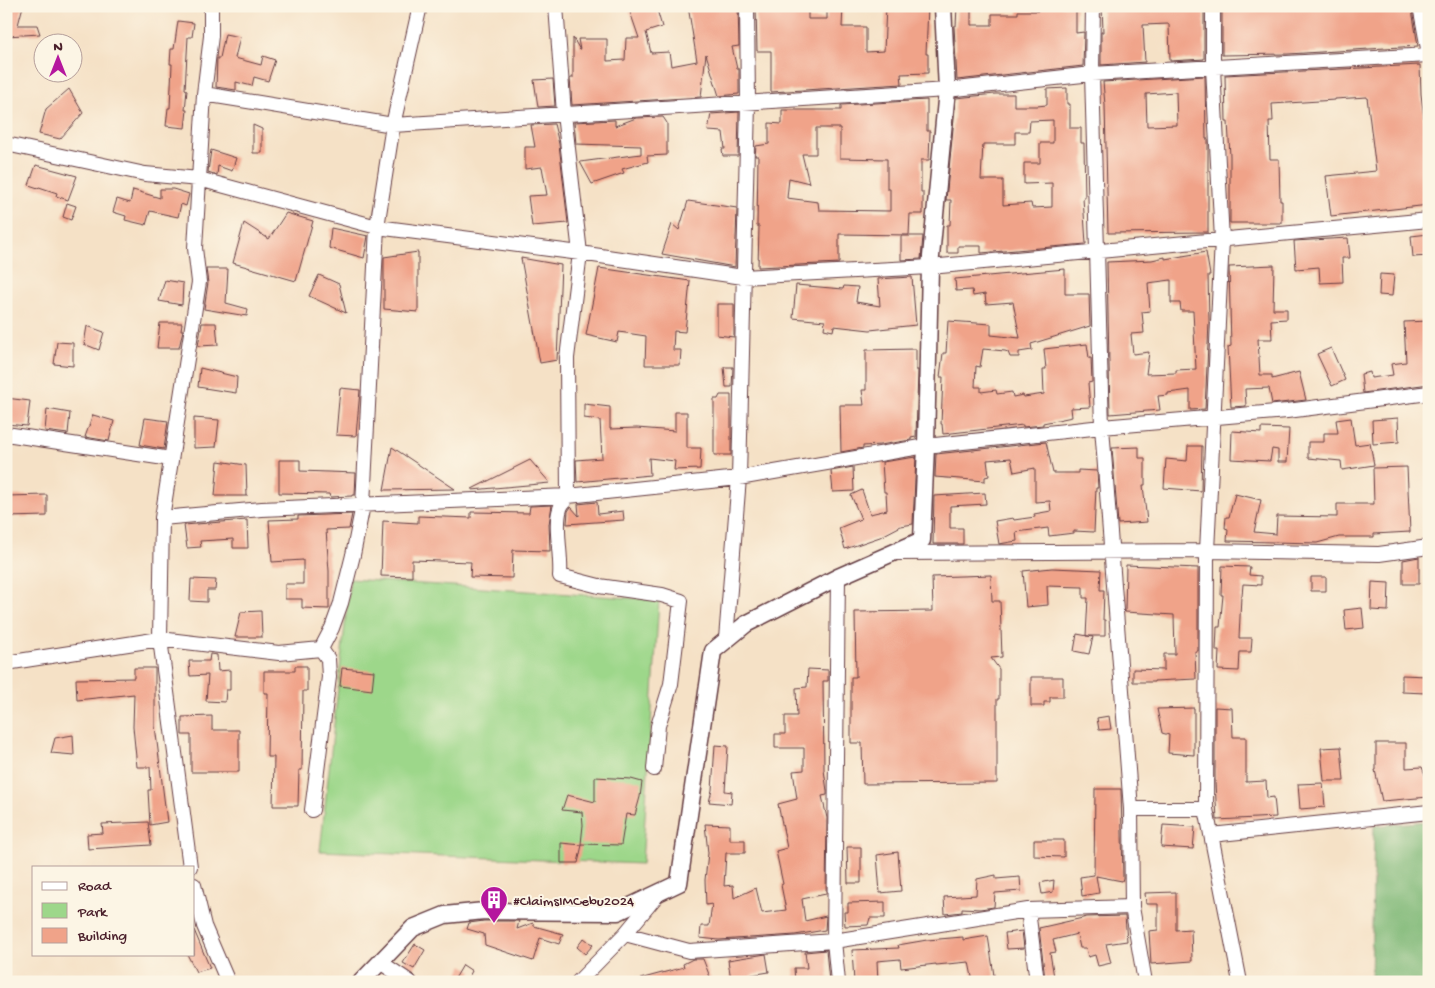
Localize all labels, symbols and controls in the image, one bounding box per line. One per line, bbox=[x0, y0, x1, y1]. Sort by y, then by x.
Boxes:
north arrow bbox=[32, 32, 82, 82]
text: N bbox=[53, 39, 63, 56]
legend bbox=[32, 866, 195, 956]
text: Road bbox=[78, 878, 112, 896]
building icon: #ClaimsIMCebu2024 bbox=[479, 885, 509, 924]
place label: #ClaimsIMCebu2024 bbox=[513, 893, 634, 911]
text: Park bbox=[77, 904, 108, 922]
text: Building bbox=[77, 928, 127, 946]

